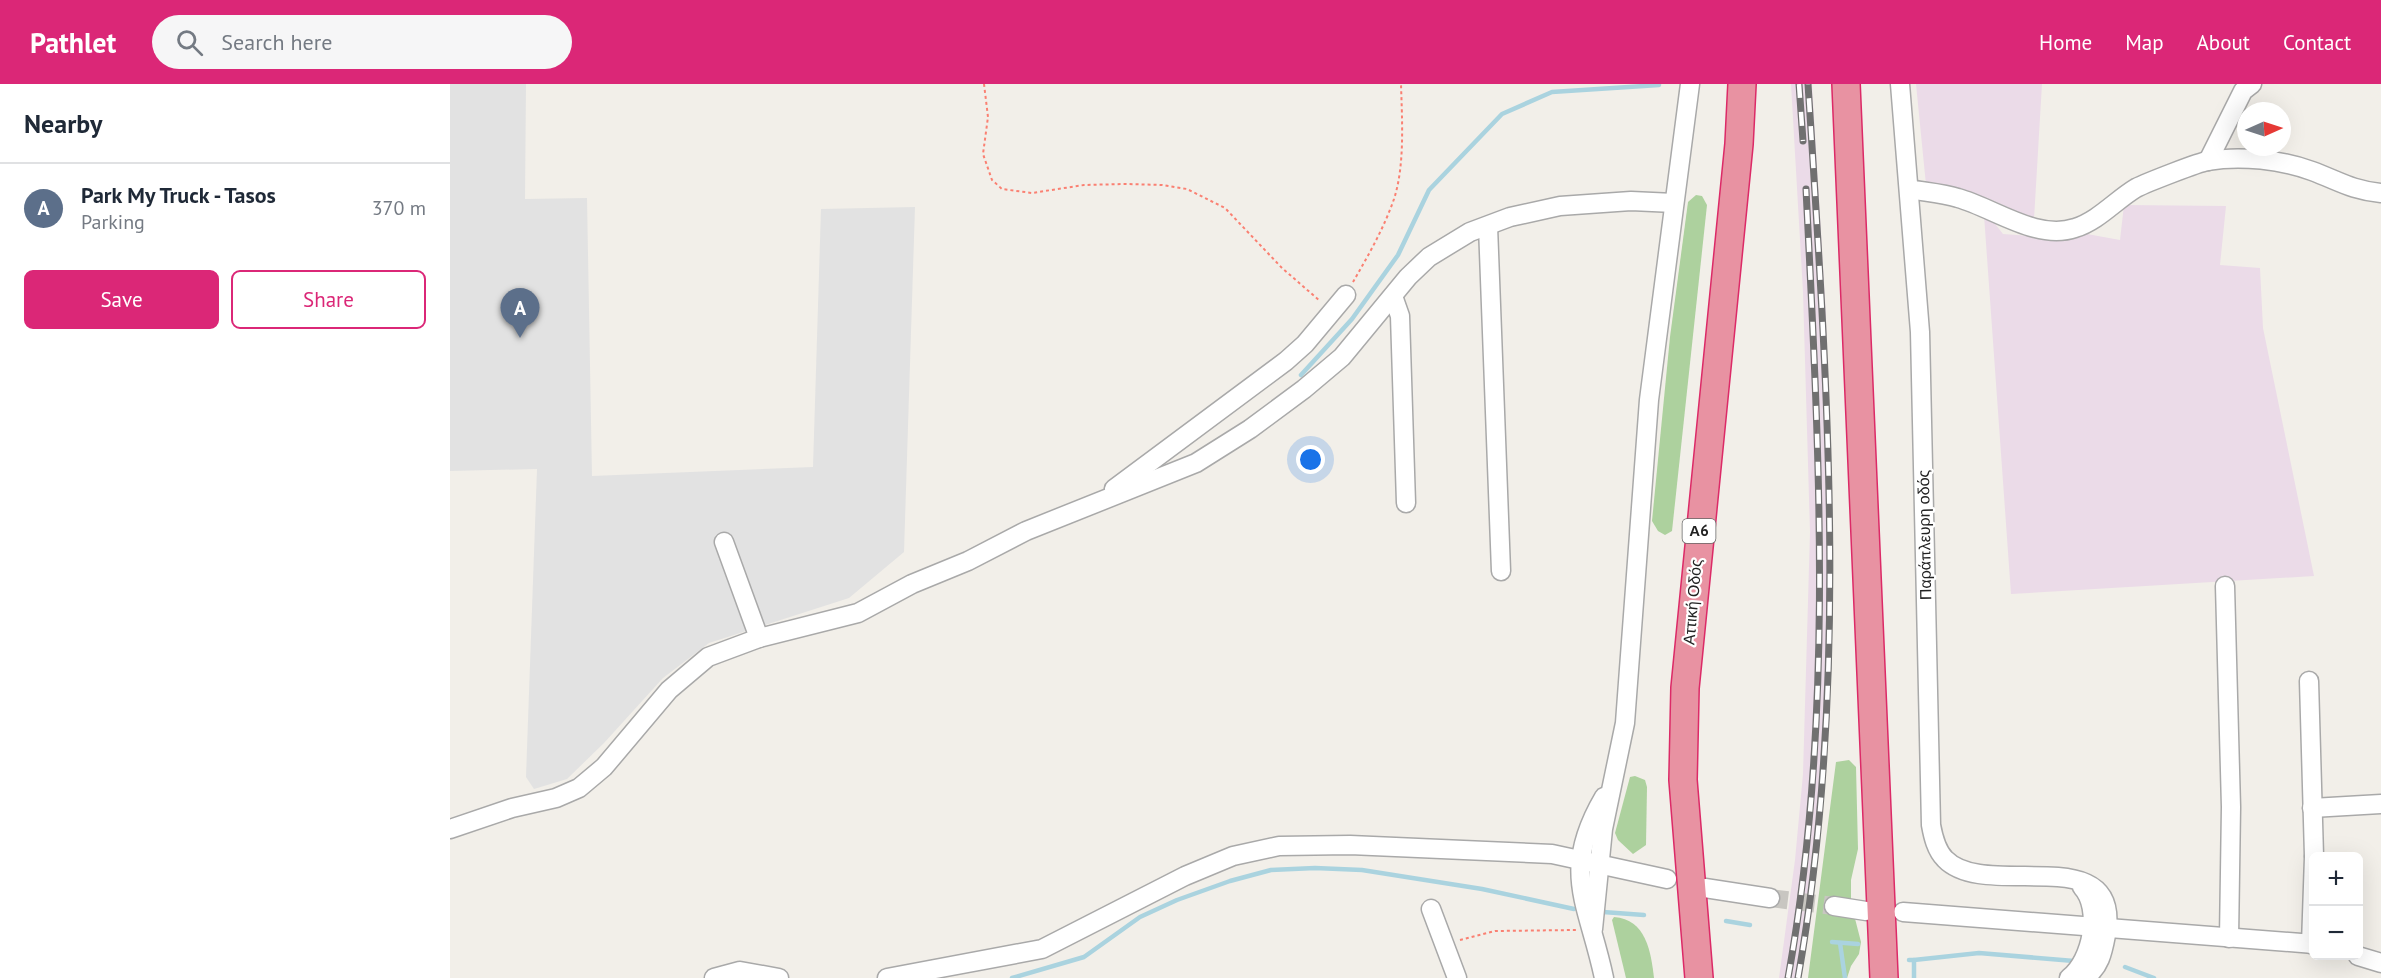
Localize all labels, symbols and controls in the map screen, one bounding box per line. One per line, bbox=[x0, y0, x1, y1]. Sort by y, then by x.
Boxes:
search box bbox=[152, 15, 572, 69]
text: Pathlet bbox=[30, 24, 116, 61]
icon: search bbox=[173, 26, 206, 59]
text: Search here bbox=[221, 28, 332, 56]
text: Home bbox=[2039, 29, 2092, 56]
text: Map bbox=[2125, 29, 2164, 56]
text: About bbox=[2197, 29, 2250, 56]
text: Contact bbox=[2283, 29, 2351, 56]
north arrow bbox=[2237, 102, 2291, 156]
text: Nearby bbox=[24, 107, 102, 140]
text: Park My Truck - Tasos bbox=[81, 181, 276, 209]
text: A bbox=[37, 195, 50, 221]
text: 370 m bbox=[372, 195, 426, 221]
text: Parking bbox=[81, 209, 145, 235]
button: Save bbox=[24, 270, 219, 329]
button: Share bbox=[231, 270, 426, 329]
pin: A bbox=[500, 288, 540, 338]
your location bbox=[1296, 445, 1325, 474]
street label: Παράπλευρη οδός bbox=[1913, 469, 1935, 600]
road number: Α6 bbox=[1682, 519, 1716, 543]
street label: Αττική Οδός bbox=[1678, 558, 1706, 646]
map controls bbox=[2309, 852, 2363, 960]
button: + bbox=[2309, 852, 2363, 906]
button: − bbox=[2309, 906, 2363, 960]

